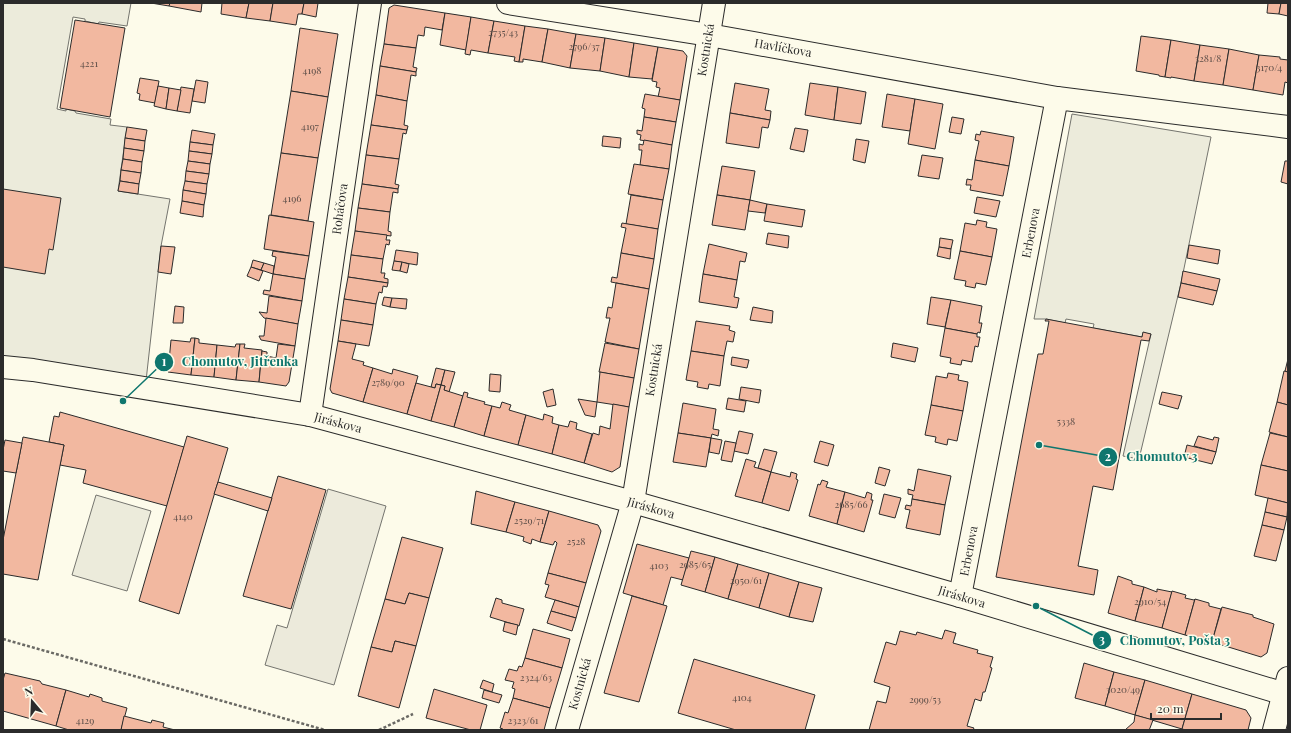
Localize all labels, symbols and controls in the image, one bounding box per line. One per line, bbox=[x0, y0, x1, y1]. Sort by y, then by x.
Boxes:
street label: Kostnická bbox=[693, 22, 717, 77]
house number: 2735/43 bbox=[488, 25, 518, 39]
street label: Havlíčkova bbox=[753, 34, 813, 60]
house number: 2796/37 bbox=[568, 39, 600, 53]
house number: 3281/8 bbox=[1194, 51, 1222, 65]
house number: 4221 bbox=[80, 56, 98, 70]
house number: 3170/4 bbox=[1256, 60, 1282, 74]
house number: 4198 bbox=[303, 63, 321, 77]
house number: 4197 bbox=[301, 119, 319, 133]
street label: Roháčova bbox=[328, 182, 351, 235]
house number: 4196 bbox=[283, 191, 301, 205]
street label: Erbenova bbox=[1017, 206, 1043, 259]
street label: Kostnická bbox=[641, 342, 665, 397]
callout: Chomutov, Jitřenka bbox=[154, 349, 306, 374]
text: Chomutov, Jitřenka bbox=[182, 352, 298, 369]
text: 1 bbox=[162, 353, 167, 369]
house number: 2789/90 bbox=[371, 375, 405, 389]
street label: Jiráskova bbox=[312, 408, 364, 436]
house number: 5338 bbox=[1057, 414, 1075, 428]
callout: Chomutov 3 bbox=[1098, 444, 1206, 469]
text: Chomutov 3 bbox=[1126, 447, 1198, 464]
text: 2 bbox=[1105, 448, 1111, 464]
street label: Jiráskova bbox=[625, 492, 677, 521]
house number: 2685/66 bbox=[834, 497, 868, 511]
house number: 4140 bbox=[173, 509, 193, 523]
house number: 2529/71 bbox=[514, 513, 544, 527]
street label: Erbenova bbox=[955, 524, 981, 577]
house number: 2528 bbox=[567, 534, 585, 548]
house number: 2985/65 bbox=[679, 557, 711, 571]
house number: 4103 bbox=[649, 558, 669, 572]
house number: 2950/61 bbox=[730, 573, 763, 587]
street label: Jiráskova bbox=[936, 581, 988, 611]
house number: 2910/54 bbox=[1134, 594, 1166, 608]
callout: Chomutov, Pošta 3 bbox=[1092, 628, 1238, 653]
text: 3 bbox=[1099, 631, 1105, 647]
text: Chomutov, Pošta 3 bbox=[1120, 631, 1230, 648]
street label: Kostnická bbox=[564, 656, 594, 711]
house number: 2324/63 bbox=[520, 670, 553, 684]
north arrow bbox=[12, 681, 52, 721]
house number: 3020/49 bbox=[1106, 682, 1140, 696]
text: N bbox=[22, 683, 35, 699]
house number: 4104 bbox=[732, 690, 752, 704]
house number: 2999/53 bbox=[909, 692, 942, 706]
scale bar bbox=[1151, 695, 1221, 721]
text: 20 m bbox=[1157, 700, 1184, 716]
house number: 4129 bbox=[76, 713, 94, 727]
house number: 2323/61 bbox=[507, 713, 539, 727]

